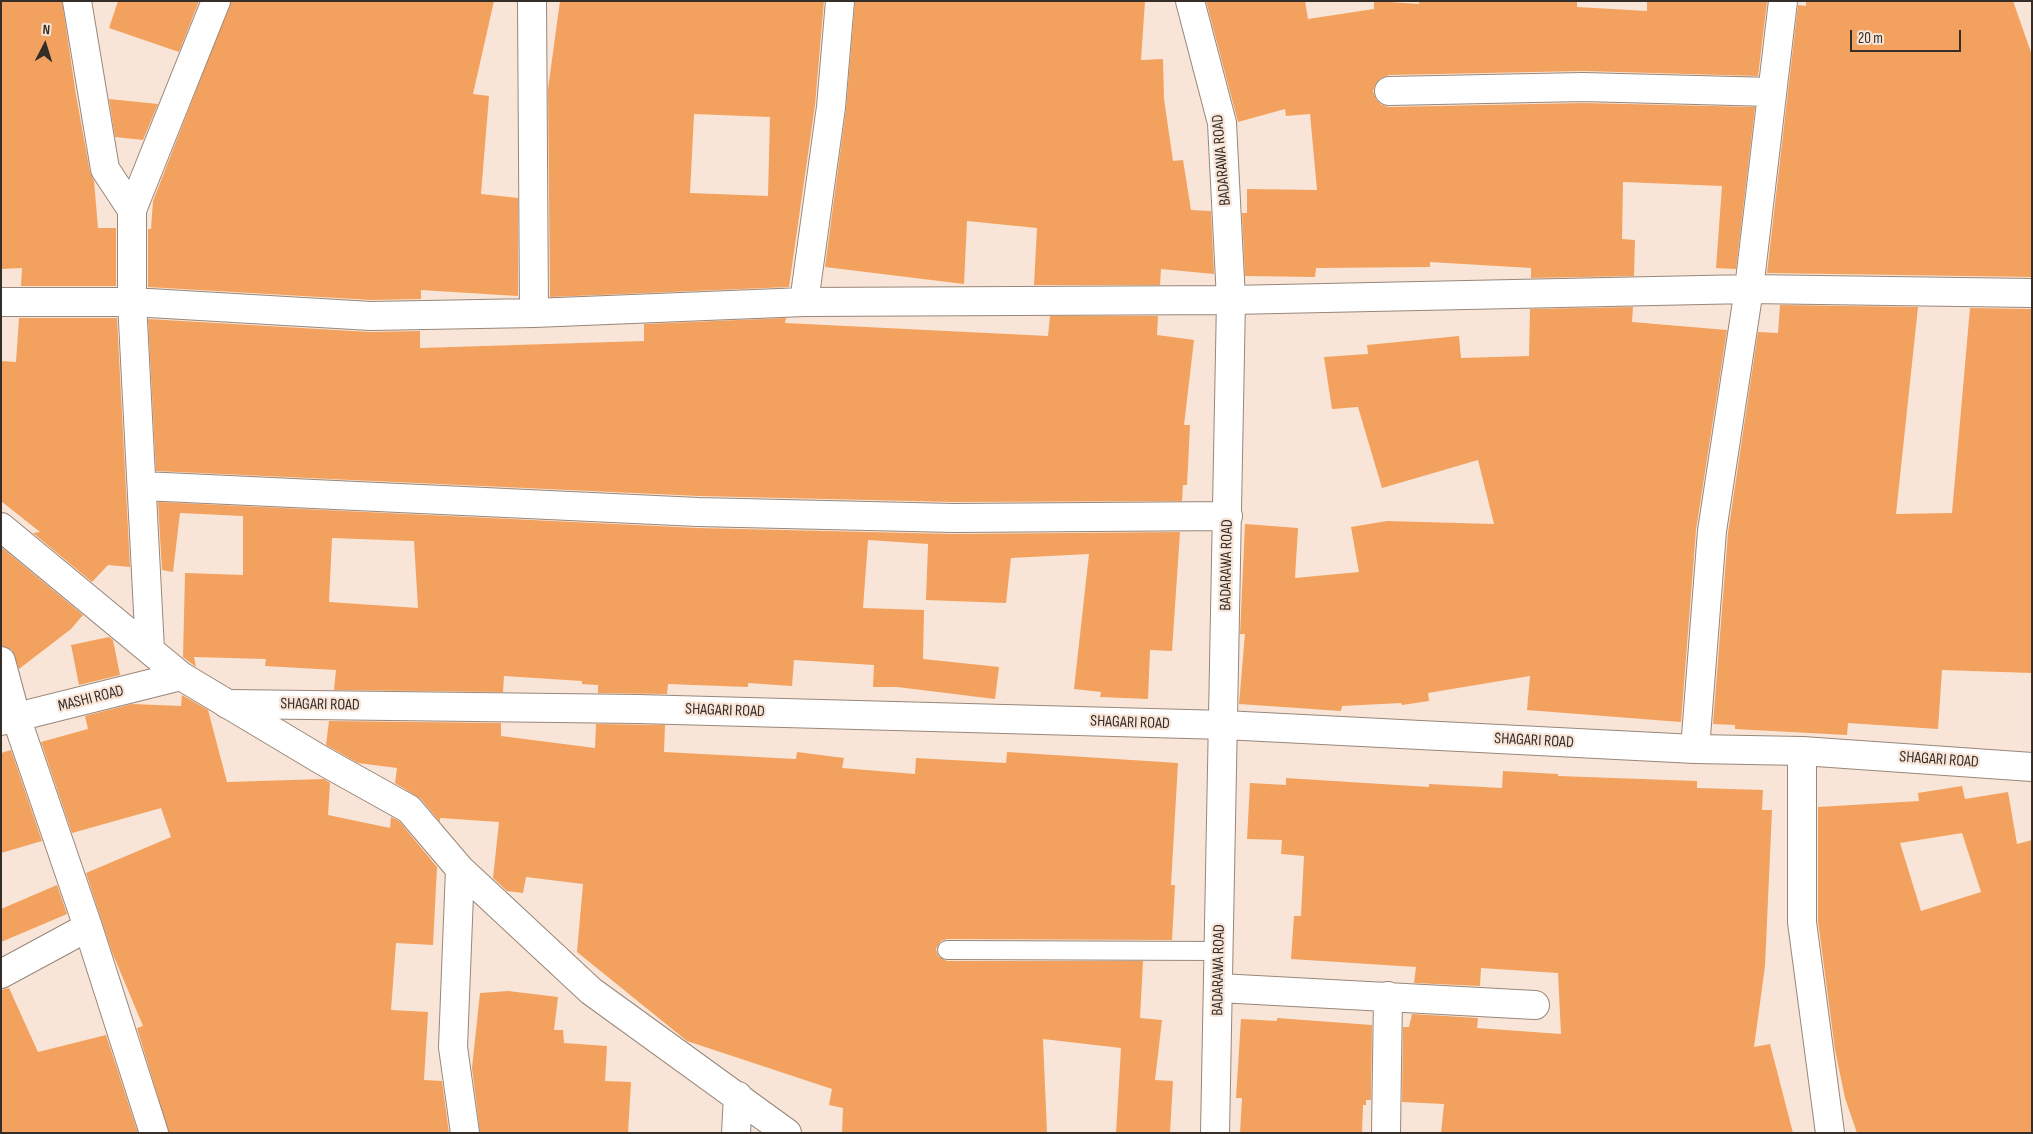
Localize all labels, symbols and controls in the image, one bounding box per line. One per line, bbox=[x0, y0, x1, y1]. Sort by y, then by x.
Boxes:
north arrow bbox=[20, 20, 70, 70]
scale bar bbox=[1853, 20, 1964, 52]
text: N bbox=[42, 21, 51, 38]
text: 20 m bbox=[1858, 29, 1883, 48]
street label: BADARAWA ROAD bbox=[1208, 114, 1236, 206]
street label: BADARAWA ROAD bbox=[1217, 519, 1237, 611]
street label: MASHI ROAD bbox=[56, 682, 126, 716]
street label: SHAGARI ROAD bbox=[280, 695, 360, 715]
street label: SHAGARI ROAD bbox=[685, 700, 765, 722]
street label: SHAGARI ROAD bbox=[1090, 712, 1170, 734]
street label: SHAGARI ROAD bbox=[1494, 729, 1574, 753]
street label: SHAGARI ROAD bbox=[1899, 748, 1979, 772]
street label: BADARAWA ROAD bbox=[1209, 924, 1229, 1016]

